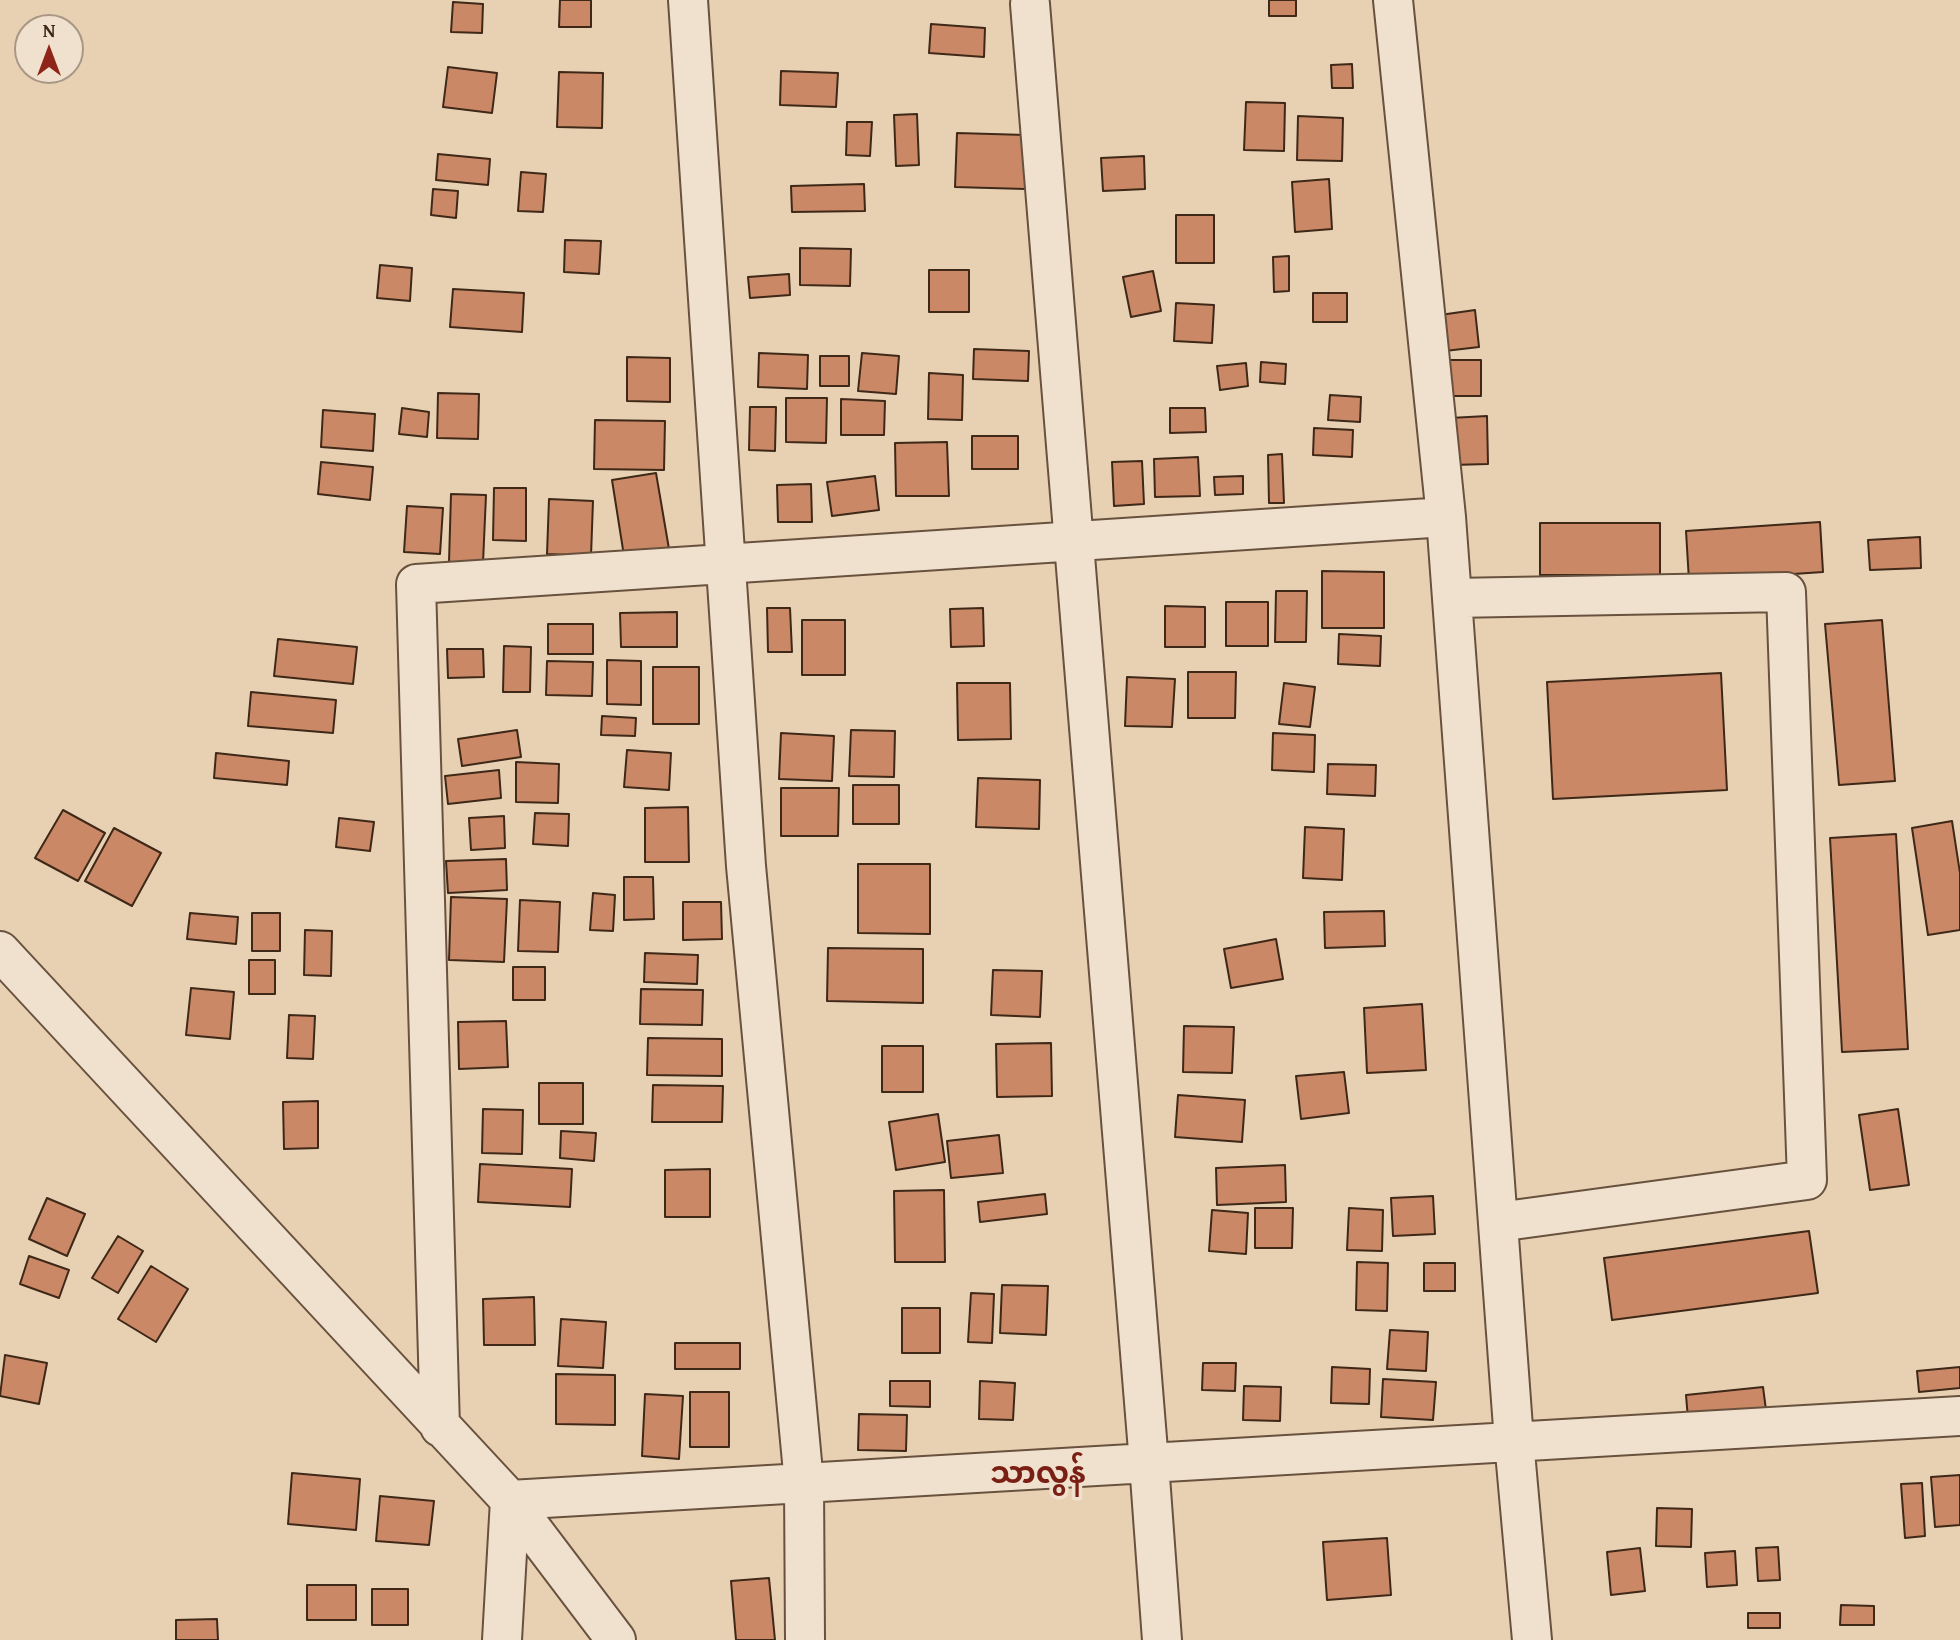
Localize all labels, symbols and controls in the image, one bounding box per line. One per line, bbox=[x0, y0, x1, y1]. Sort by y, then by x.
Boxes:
north arrow bbox=[14, 14, 84, 84]
text: N bbox=[43, 16, 55, 44]
district label: သာလွန် bbox=[990, 1457, 1086, 1493]

